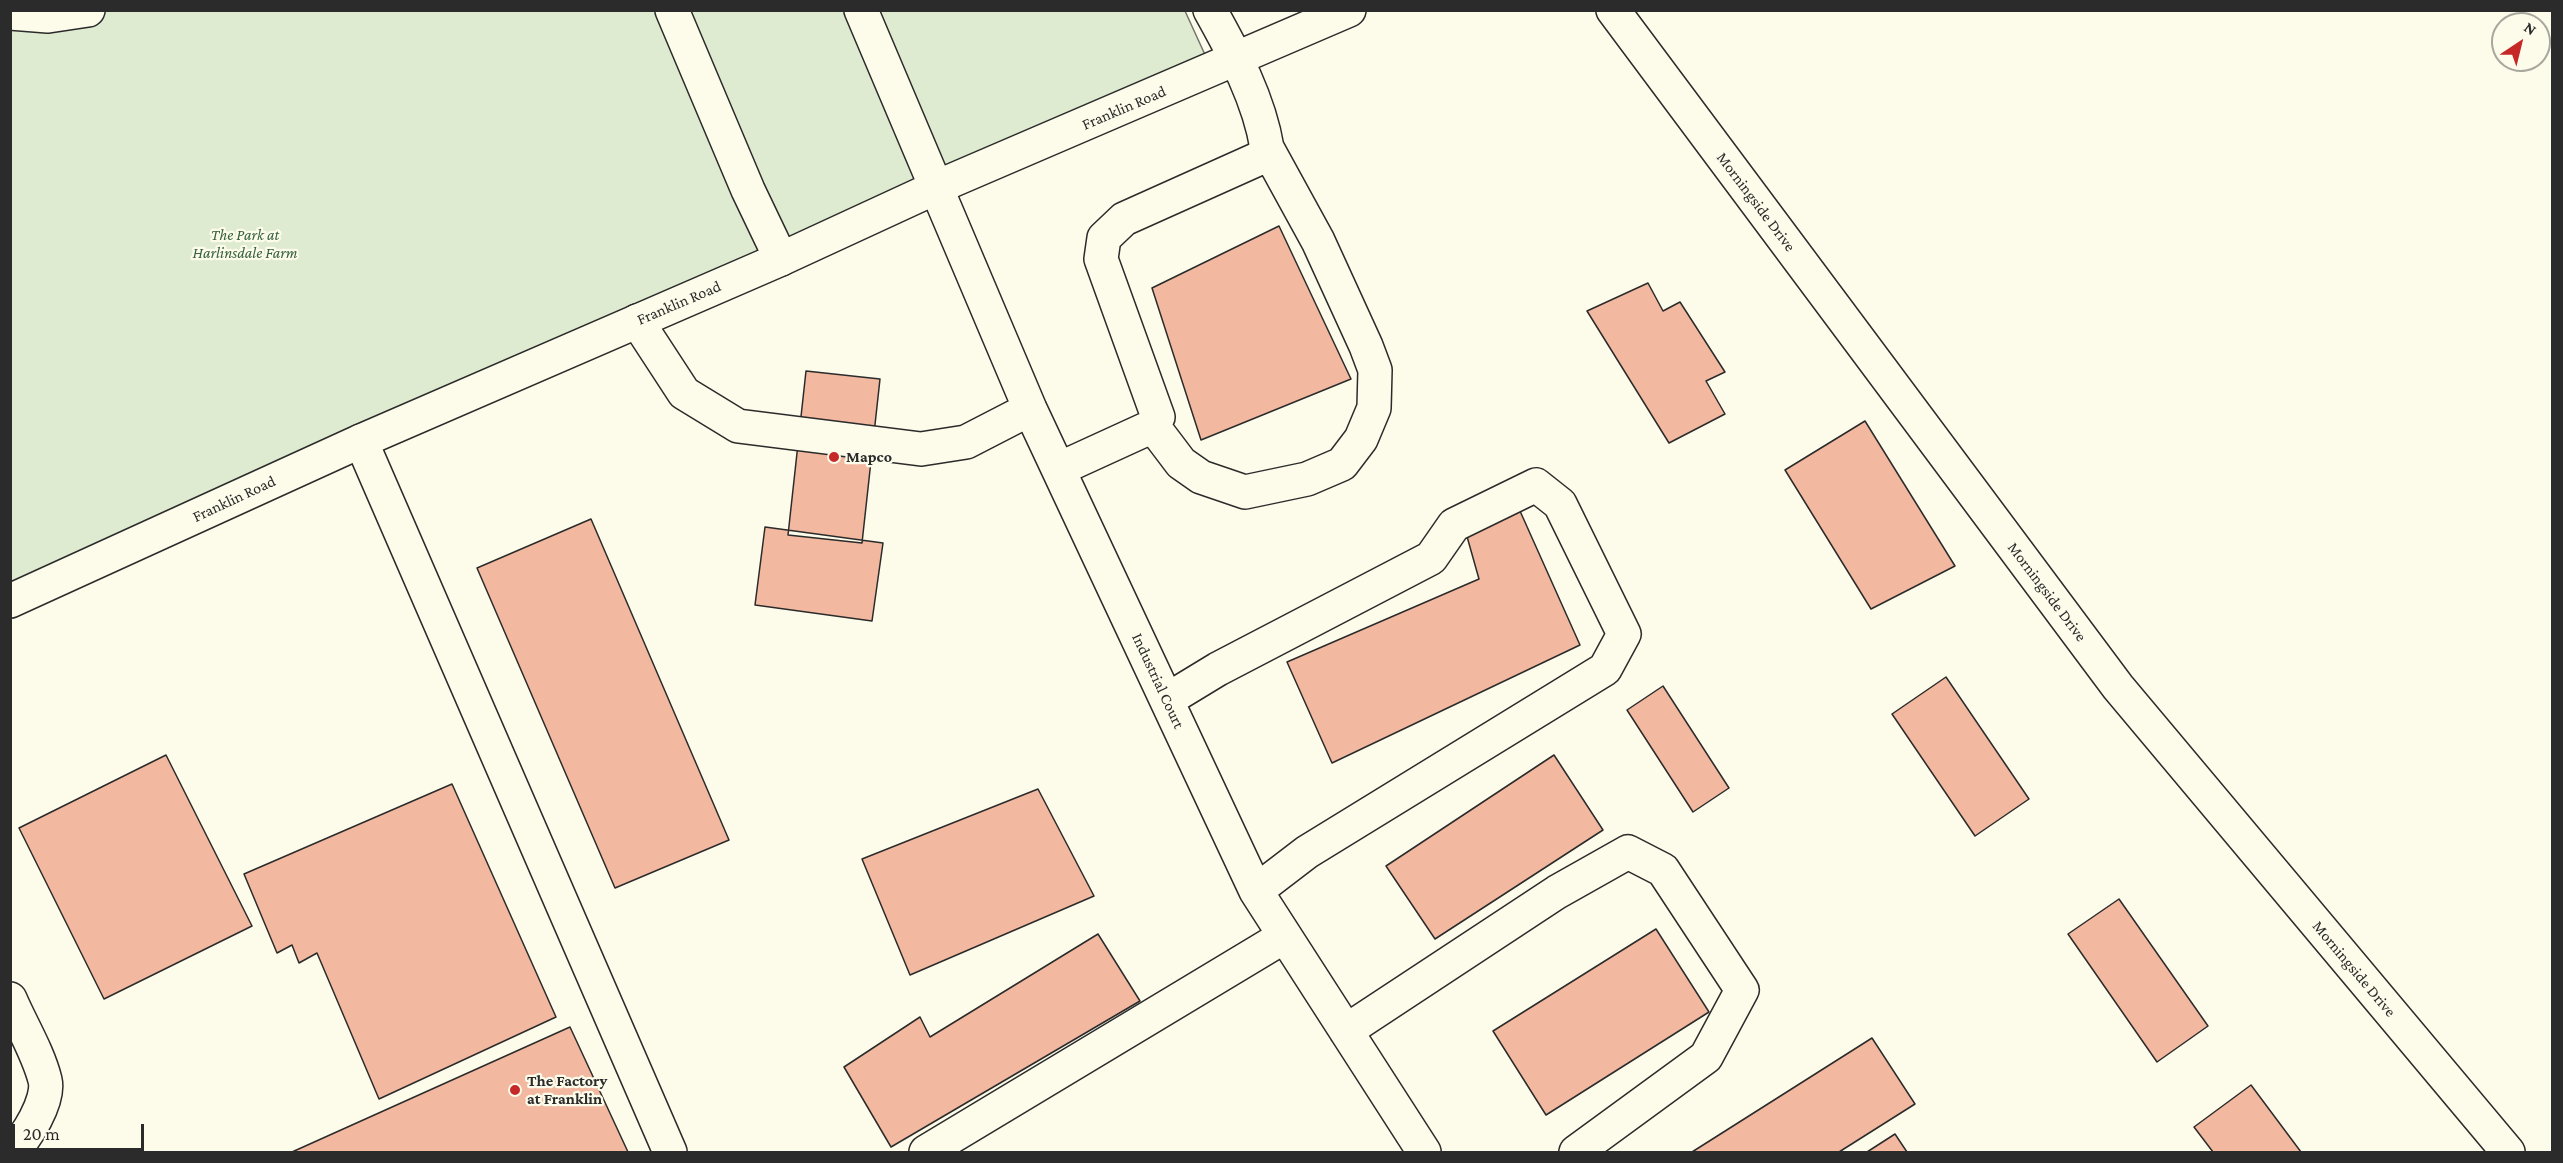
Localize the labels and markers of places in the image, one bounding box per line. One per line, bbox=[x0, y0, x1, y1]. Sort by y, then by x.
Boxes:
place label: Mapco bbox=[846, 447, 892, 467]
marker: Mapco bbox=[827, 450, 841, 464]
place label: The Factory at Franklin bbox=[527, 1071, 607, 1109]
marker: The Factory at Franklin bbox=[508, 1083, 522, 1097]

